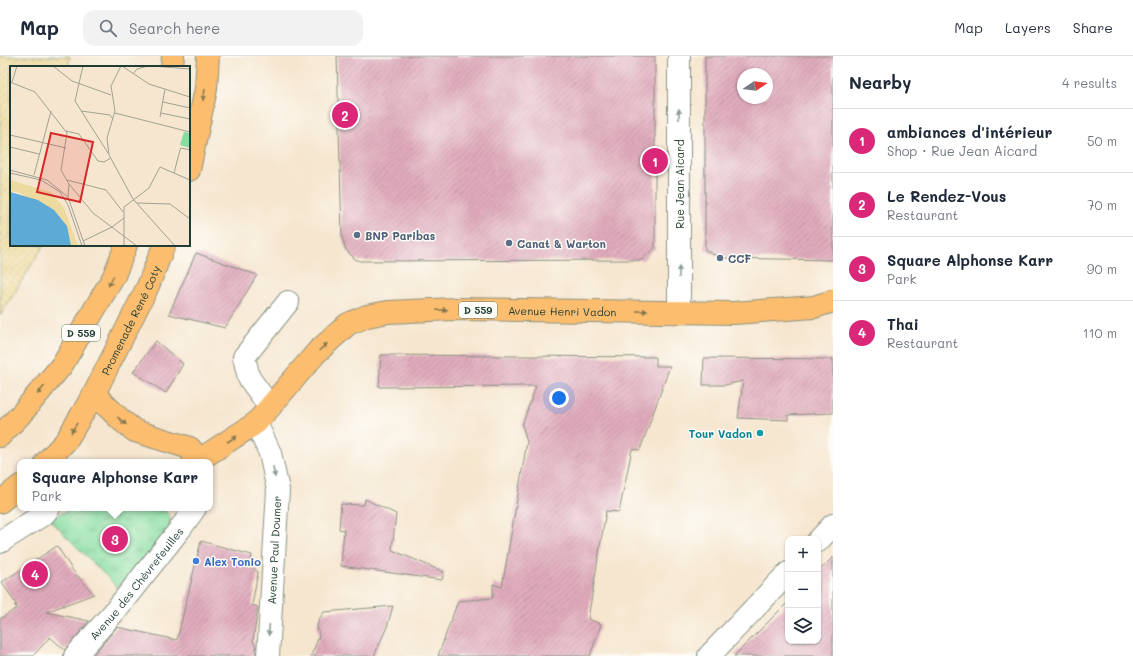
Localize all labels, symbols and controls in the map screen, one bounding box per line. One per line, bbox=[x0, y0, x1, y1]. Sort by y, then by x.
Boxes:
search box bbox=[83, 10, 363, 46]
text: Map bbox=[20, 15, 59, 40]
icon: search bbox=[97, 17, 119, 39]
text: Search here bbox=[129, 18, 220, 38]
text: Map bbox=[954, 18, 983, 37]
text: Layers bbox=[1005, 18, 1051, 37]
text: Share bbox=[1073, 18, 1113, 37]
inset map bbox=[10, 66, 190, 246]
north arrow bbox=[737, 68, 773, 104]
text: Nearby bbox=[849, 71, 911, 93]
text: 4 results bbox=[1062, 74, 1117, 91]
one-way arrow bbox=[201, 89, 207, 101]
pin: 2 bbox=[332, 100, 358, 130]
one-way arrow bbox=[676, 107, 682, 120]
text: ambiances d'intérieur bbox=[887, 122, 1052, 142]
text: 1 bbox=[859, 132, 865, 149]
text: 50 m bbox=[1087, 132, 1117, 149]
street label: Rue Jean Aicard bbox=[672, 139, 687, 229]
text: Shop · Rue Jean Aicard bbox=[887, 142, 1037, 159]
pin: 1 bbox=[642, 146, 668, 176]
text: Le Rendez-Vous bbox=[887, 186, 1006, 206]
text: 2 bbox=[858, 196, 866, 213]
text: 70 m bbox=[1087, 196, 1117, 213]
text: Restaurant bbox=[887, 206, 958, 223]
place label: BNP Paribas bbox=[365, 228, 436, 243]
marker: BNP Paribas bbox=[352, 230, 362, 240]
place label: Canat & Warton bbox=[517, 236, 606, 251]
marker: Canat & Warton bbox=[504, 238, 514, 248]
text: Square Alphonse Karr bbox=[887, 250, 1053, 270]
place label: CCF bbox=[728, 251, 751, 266]
marker: CCF bbox=[715, 253, 725, 263]
text: 3 bbox=[858, 260, 866, 277]
text: 90 m bbox=[1087, 260, 1117, 277]
street label: Promenade René Coty bbox=[97, 263, 163, 377]
one-way arrow bbox=[676, 265, 682, 278]
text: Park bbox=[887, 270, 916, 287]
one-way arrow bbox=[108, 275, 114, 287]
road number: D 559 bbox=[459, 302, 497, 318]
street label: Avenue Henri Vadon bbox=[508, 302, 617, 319]
one-way arrow bbox=[436, 307, 449, 313]
one-way arrow bbox=[636, 308, 649, 314]
text: Thai bbox=[887, 314, 919, 334]
text: 4 bbox=[858, 324, 866, 341]
text: 110 m bbox=[1083, 324, 1117, 341]
road number: D 559 bbox=[62, 325, 100, 341]
text: Restaurant bbox=[887, 334, 958, 351]
one-way arrow bbox=[318, 343, 327, 352]
one-way arrow bbox=[37, 385, 45, 396]
your location bbox=[549, 388, 569, 408]
one-way arrow bbox=[117, 417, 128, 425]
one-way arrow bbox=[70, 422, 77, 434]
place label: Tour Vadon bbox=[689, 426, 752, 441]
marker: Tour Vadon bbox=[755, 428, 765, 438]
one-way arrow bbox=[227, 435, 237, 443]
popup bbox=[17, 459, 213, 511]
one-way arrow bbox=[272, 466, 278, 478]
text: Square Alphonse Karr bbox=[32, 467, 198, 487]
text: Park bbox=[32, 487, 61, 504]
street label: Avenue Paul Doumer bbox=[264, 495, 284, 605]
street label: Avenue des Chèvrefeuilles bbox=[86, 524, 186, 643]
pin: 3 bbox=[102, 524, 128, 554]
map controls bbox=[785, 536, 821, 644]
button: + bbox=[785, 536, 821, 572]
place label: Alex Tonio bbox=[204, 554, 261, 569]
marker: Alex Tonio bbox=[191, 556, 201, 566]
pin: 4 bbox=[22, 559, 48, 589]
button: − bbox=[785, 572, 821, 608]
button: layers bbox=[785, 608, 821, 644]
one-way arrow bbox=[266, 624, 273, 636]

